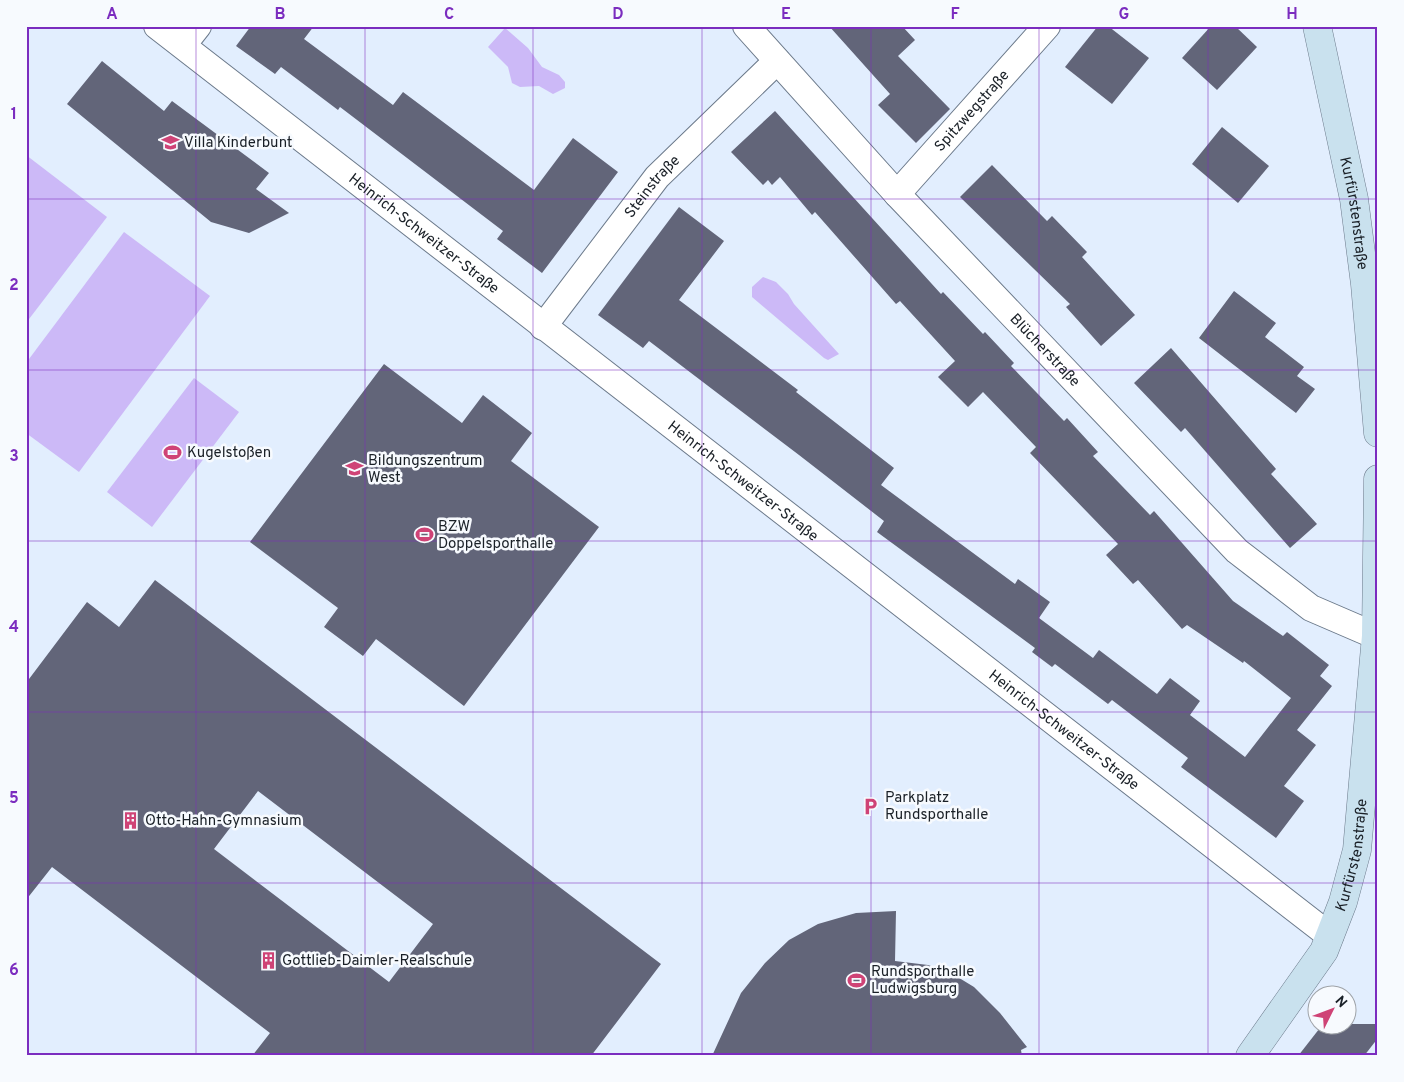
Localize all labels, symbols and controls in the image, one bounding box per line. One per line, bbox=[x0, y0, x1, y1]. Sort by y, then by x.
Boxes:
text: A bbox=[106, 5, 118, 25]
text: B bbox=[274, 5, 286, 25]
text: C bbox=[444, 5, 454, 25]
text: D bbox=[612, 5, 624, 25]
text: E bbox=[781, 5, 791, 25]
text: F bbox=[950, 5, 960, 25]
text: G bbox=[1119, 5, 1129, 25]
text: H bbox=[1286, 5, 1298, 25]
street label: Spitzwegstraße bbox=[931, 67, 1014, 156]
text: 1 bbox=[11, 105, 17, 125]
school or university icon: Villa Kinderbunt bbox=[160, 132, 180, 152]
place label: Villa Kinderbunt bbox=[184, 134, 293, 153]
street label: Steinstraße bbox=[621, 152, 685, 222]
street label: Kurfürstenstraße bbox=[1334, 155, 1371, 271]
street label: Heinrich-Schweitzer-Straße bbox=[344, 170, 502, 299]
text: 2 bbox=[9, 276, 19, 296]
street label: Blücherstraße bbox=[1005, 310, 1084, 391]
street label: Heinrich-Schweitzer-Straße bbox=[663, 418, 822, 546]
sports icon: Kugelstoßen bbox=[163, 442, 183, 462]
place label: Kugelstoßen bbox=[187, 444, 271, 463]
text: 3 bbox=[9, 447, 19, 467]
place label: Bildungszentrum West bbox=[368, 452, 482, 488]
school or university icon: Bildungszentrum West bbox=[344, 459, 364, 479]
place label: BZW Doppelsporthalle bbox=[438, 518, 553, 554]
sports icon: BZW Doppelsporthalle bbox=[414, 525, 434, 545]
text: 4 bbox=[9, 618, 19, 638]
street label: Heinrich-Schweitzer-Straße bbox=[984, 666, 1142, 795]
text: 5 bbox=[9, 789, 19, 809]
place label: Parkplatz Rundsporthalle bbox=[885, 789, 988, 825]
parking icon: Parkplatz Rundsporthalle bbox=[861, 796, 881, 816]
street label: Kurfürstenstraße bbox=[1332, 798, 1372, 915]
building icon: Otto-Hahn-Gymnasium bbox=[121, 810, 141, 830]
place label: Otto-Hahn-Gymnasium bbox=[145, 812, 302, 831]
building icon: Gottlieb-Daimler-Realschule bbox=[258, 950, 278, 970]
place label: Gottlieb-Daimler-Realschule bbox=[282, 952, 472, 971]
text: 6 bbox=[9, 961, 19, 981]
place label: Rundsporthalle Ludwigsburg bbox=[871, 963, 974, 999]
sports icon: Rundsporthalle Ludwigsburg bbox=[847, 970, 867, 990]
north arrow bbox=[1306, 984, 1356, 1034]
text: N bbox=[1331, 993, 1350, 1012]

